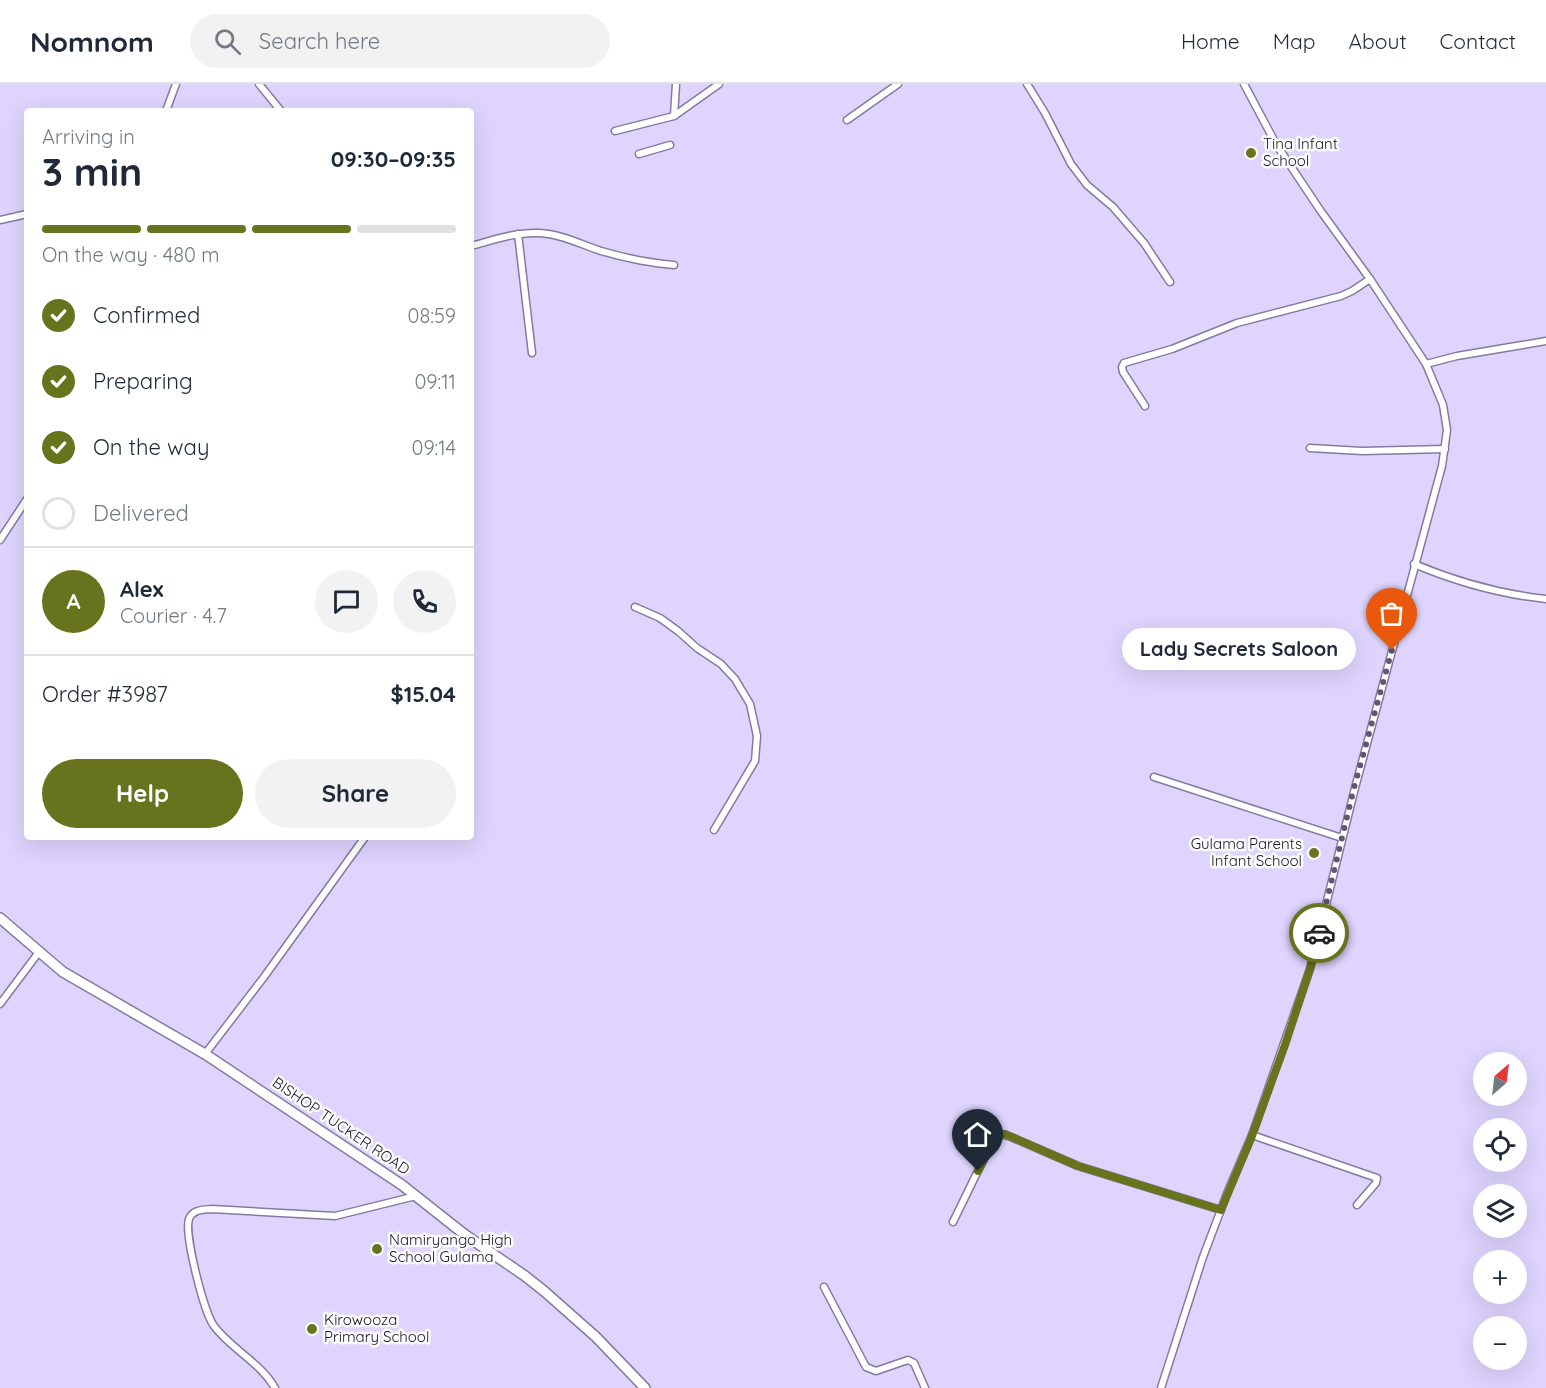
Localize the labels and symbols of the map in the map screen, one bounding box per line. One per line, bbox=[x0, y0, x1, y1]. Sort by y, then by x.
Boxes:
place label: Tina Infant School bbox=[1263, 134, 1338, 170]
marker: Tina Infant School bbox=[1244, 146, 1258, 160]
pin bbox=[1366, 588, 1417, 650]
callout: Lady Secrets Saloon bbox=[1122, 629, 1356, 671]
place label: Gulama Parents Infant School bbox=[1191, 834, 1302, 870]
marker: Gulama Parents Infant School bbox=[1307, 846, 1321, 860]
courier bbox=[1289, 903, 1349, 963]
north arrow bbox=[1473, 1052, 1527, 1106]
street label: BISHOP TUCKER ROAD bbox=[269, 1073, 414, 1179]
pin bbox=[952, 1109, 1003, 1171]
place label: Namiryango High School Gulama bbox=[389, 1230, 512, 1266]
marker: Namiryango High School Gulama bbox=[370, 1242, 384, 1256]
place label: Kirowooza Primary School bbox=[324, 1310, 429, 1346]
marker: Kirowooza Primary School bbox=[305, 1322, 319, 1336]

